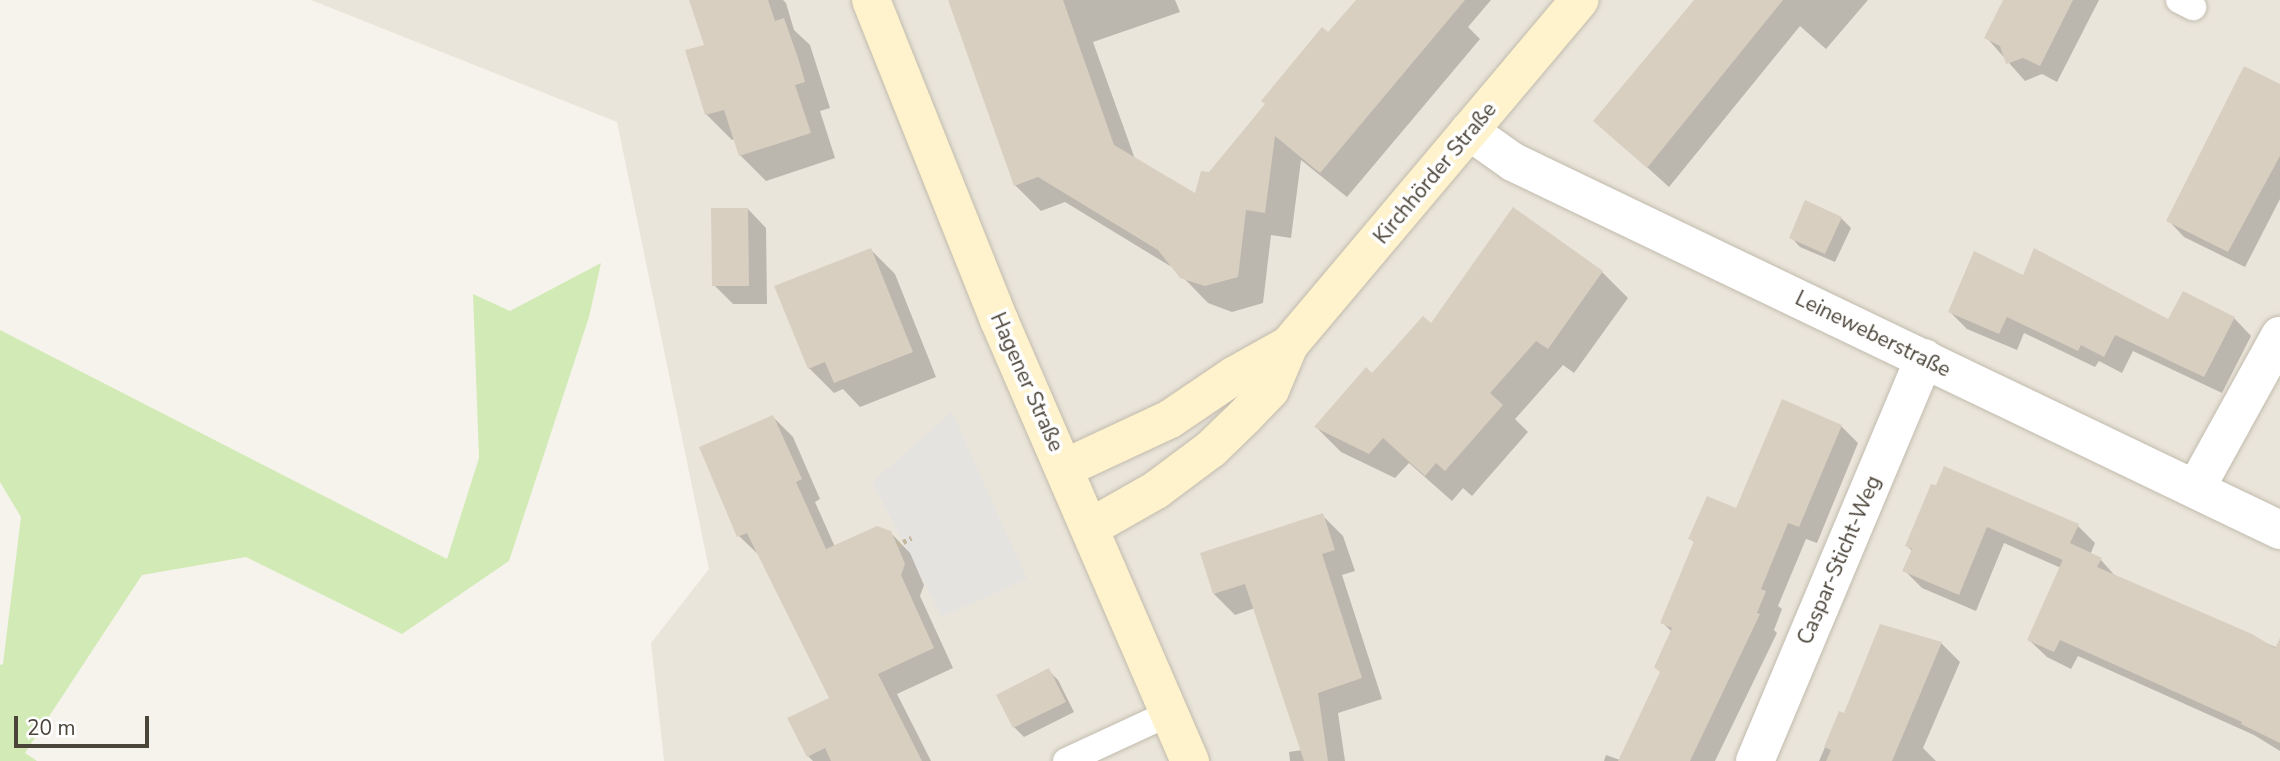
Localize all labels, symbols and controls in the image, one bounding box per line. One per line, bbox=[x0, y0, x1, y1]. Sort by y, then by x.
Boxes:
street label: Kirchhörder Straße bbox=[1368, 97, 1502, 249]
street label: Leineweberstraße bbox=[1791, 285, 1955, 383]
street label: Hagener Straße bbox=[985, 309, 1069, 455]
street label: Caspar-Sticht-Weg bbox=[1792, 472, 1886, 648]
scale bar bbox=[18, 702, 152, 746]
text: 20 m bbox=[27, 714, 76, 742]

